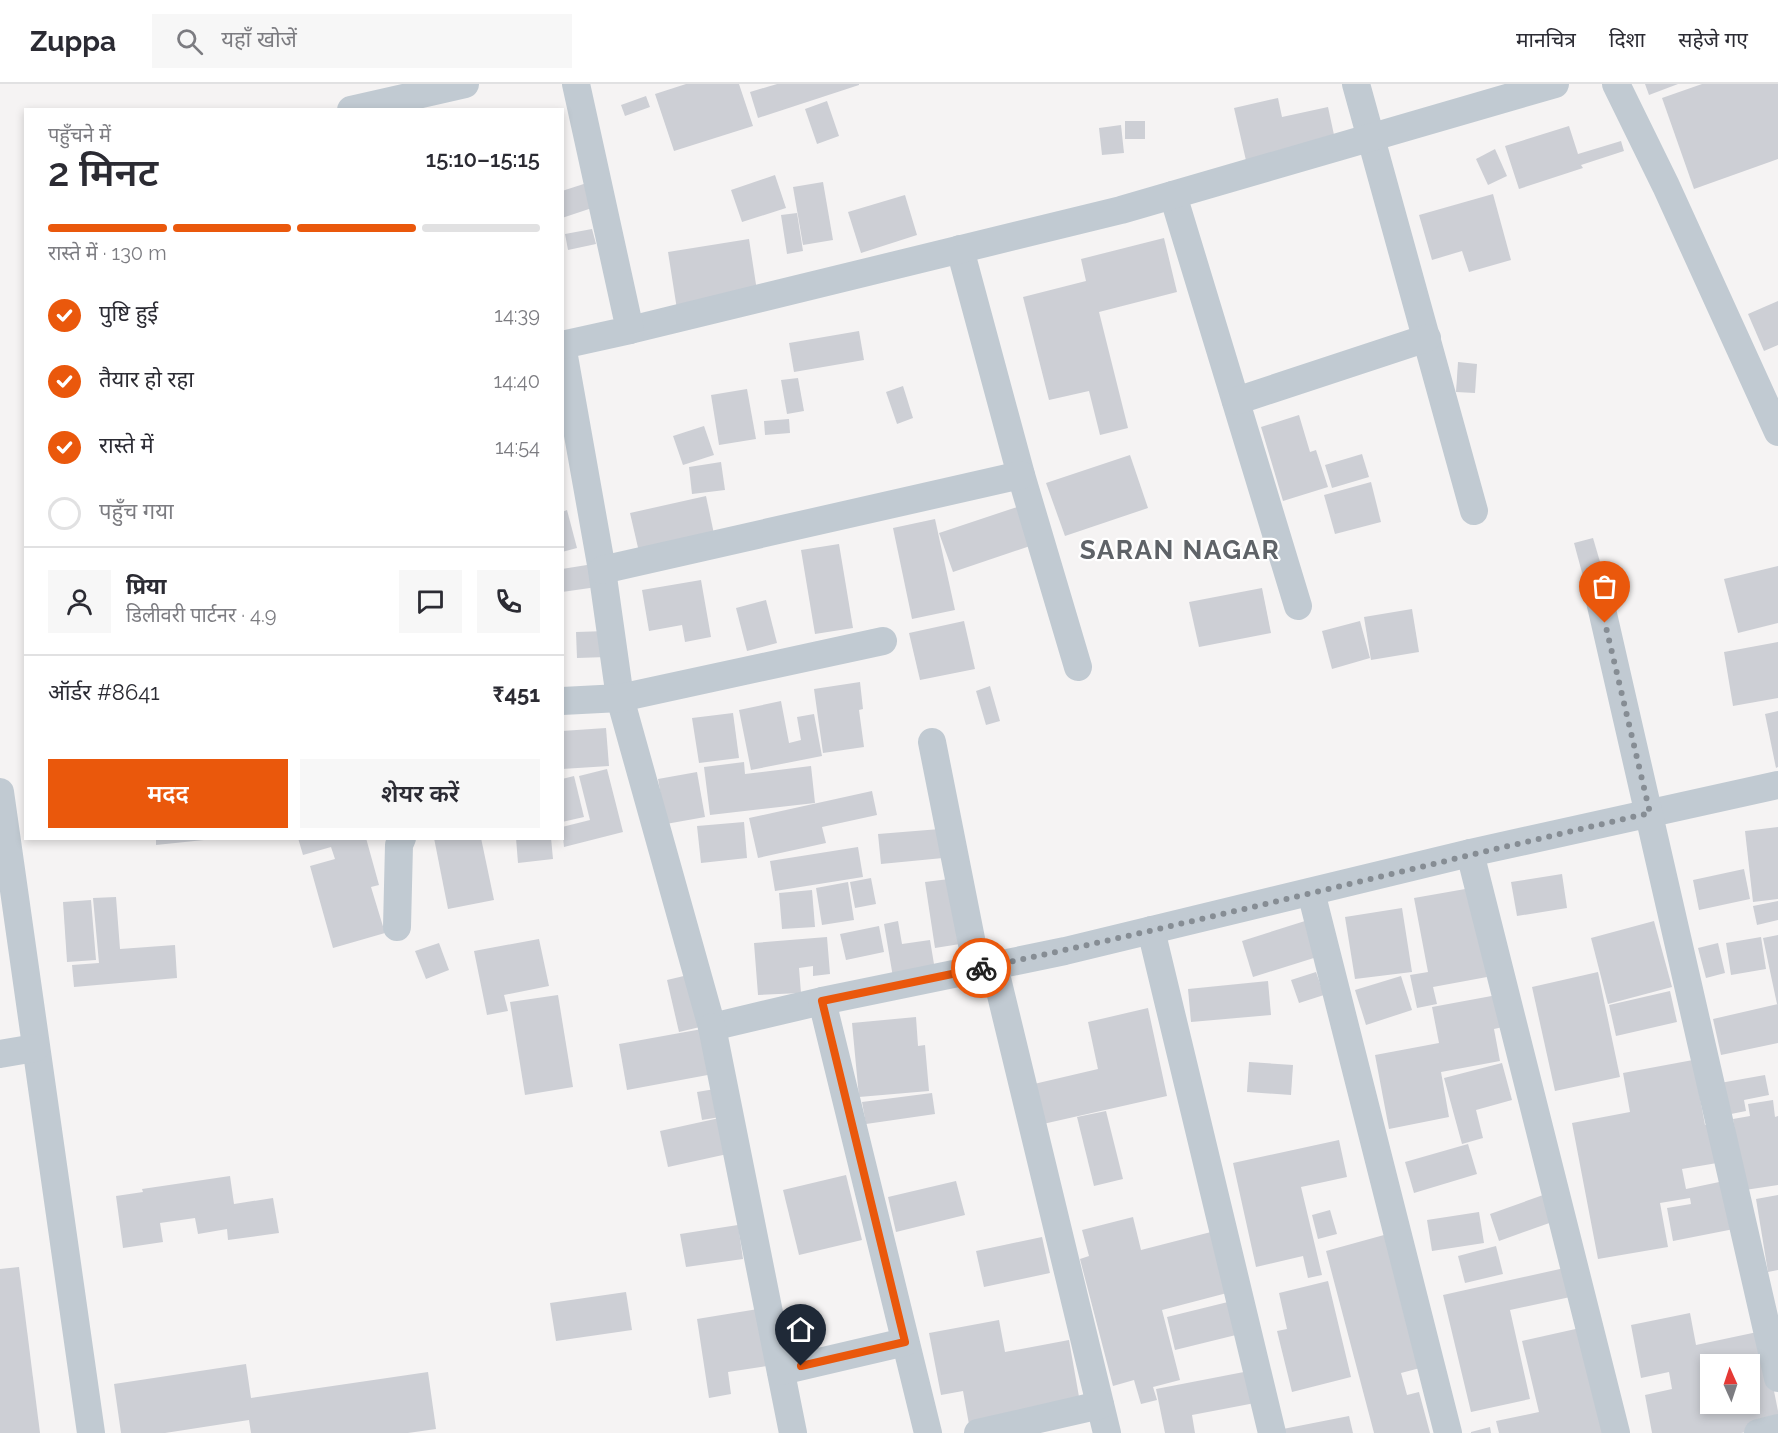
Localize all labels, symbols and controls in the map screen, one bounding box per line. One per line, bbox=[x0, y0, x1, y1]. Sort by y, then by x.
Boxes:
search box bbox=[152, 14, 572, 68]
text: Zuppa bbox=[30, 25, 116, 58]
icon: search bbox=[173, 25, 206, 58]
text: यहाँ खोजें bbox=[221, 26, 297, 52]
text: मानचित्र bbox=[1516, 27, 1576, 52]
text: दिशा bbox=[1609, 27, 1645, 52]
text: सहेजे गए bbox=[1678, 27, 1748, 52]
text: पहुँचने में bbox=[48, 123, 111, 147]
text: 15:10–15:15 bbox=[426, 146, 540, 172]
text: 2 मिनट bbox=[48, 149, 158, 195]
text: रास्ते में · 130 m bbox=[48, 241, 167, 265]
icon: check bbox=[48, 299, 81, 332]
text: पुष्टि हुई bbox=[99, 300, 158, 326]
text: 14:39 bbox=[494, 303, 540, 327]
icon: check bbox=[48, 365, 81, 398]
text: तैयार हो रहा bbox=[99, 366, 194, 392]
text: 14:40 bbox=[494, 369, 540, 393]
icon: check bbox=[48, 431, 81, 464]
text: रास्ते में bbox=[99, 432, 154, 458]
text: 14:54 bbox=[495, 435, 540, 459]
text: पहुँच गया bbox=[99, 498, 174, 524]
district label: SARAN NAGAR bbox=[1080, 535, 1280, 565]
pin bbox=[1579, 561, 1630, 623]
button: person bbox=[48, 570, 111, 633]
button: chat bbox=[399, 570, 462, 633]
button: phone bbox=[477, 570, 540, 633]
icon: bag bbox=[1588, 570, 1621, 603]
text: प्रिया bbox=[126, 573, 166, 599]
text: डिलीवरी पार्टनर · 4.9 bbox=[126, 603, 277, 627]
text: ऑर्डर #8641 bbox=[48, 679, 160, 705]
text: ₹451 bbox=[493, 681, 540, 707]
button: मदद bbox=[48, 759, 288, 828]
button: शेयर करें bbox=[300, 759, 540, 828]
courier bbox=[951, 938, 1011, 998]
icon: bike bbox=[965, 952, 998, 985]
pin bbox=[775, 1304, 826, 1366]
icon: home bbox=[784, 1313, 817, 1346]
north arrow bbox=[1700, 1354, 1760, 1414]
map controls bbox=[1700, 1354, 1760, 1414]

